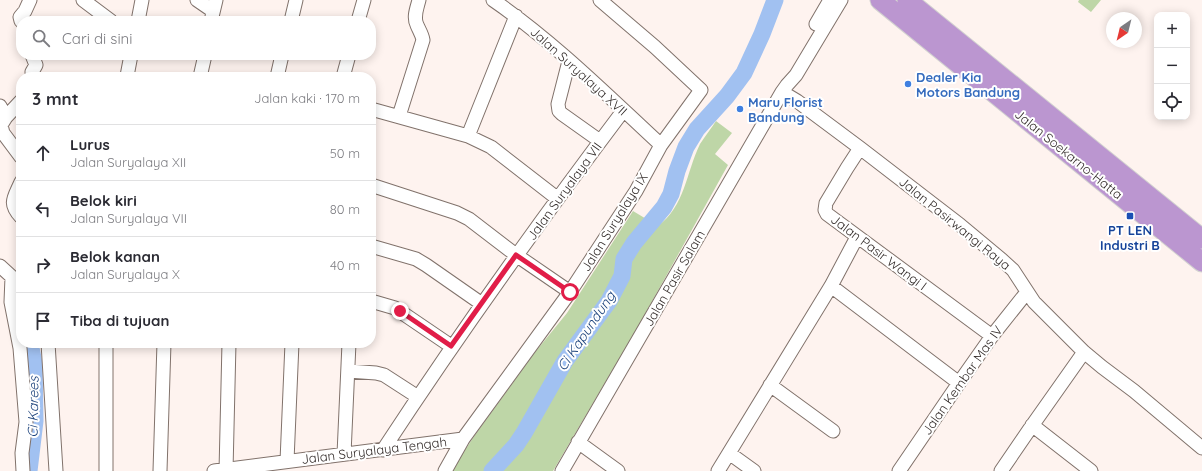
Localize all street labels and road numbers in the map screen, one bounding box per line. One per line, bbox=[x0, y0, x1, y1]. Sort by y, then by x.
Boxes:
street label: Jalan Suryalaya XVII bbox=[527, 23, 631, 119]
street label: Jalan Soekarno-Hatta bbox=[1012, 106, 1126, 202]
street label: Jalan Suryalaya VII bbox=[523, 139, 605, 243]
street label: Jalan Suryalaya IX bbox=[577, 170, 651, 274]
street label: Jalan Pasirwangi Raya bbox=[896, 173, 1014, 273]
street label: Jalan Pasir Wangi I bbox=[828, 211, 930, 293]
street label: Jalan Pasir Salam bbox=[640, 227, 708, 329]
street label: Jalan Kembar Mas IV bbox=[918, 322, 1006, 438]
street label: Jalan Suryalaya Tengah bbox=[300, 433, 448, 467]

